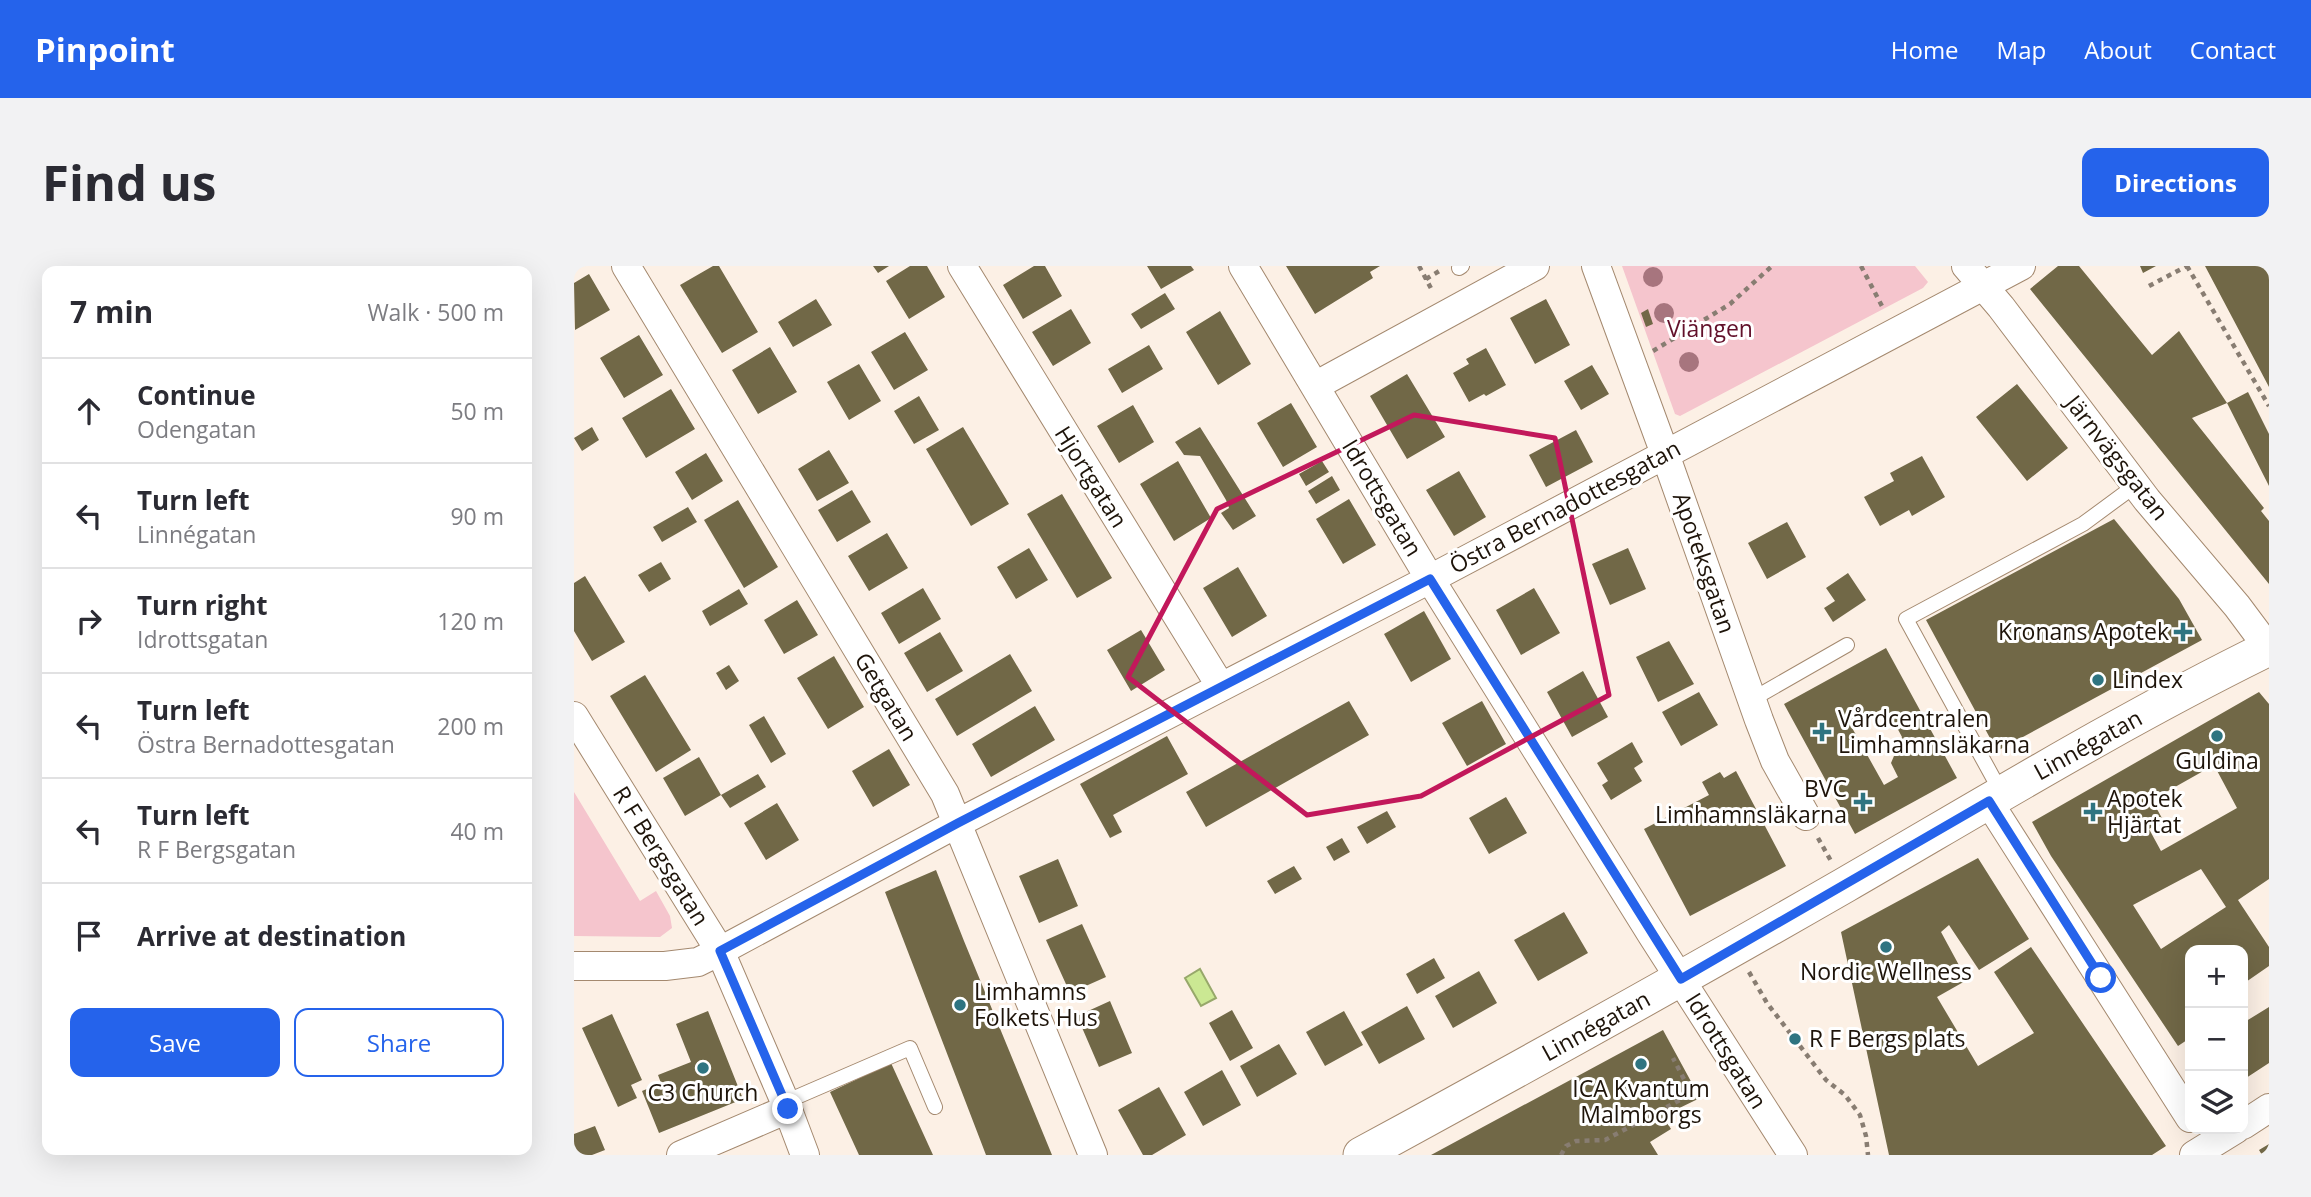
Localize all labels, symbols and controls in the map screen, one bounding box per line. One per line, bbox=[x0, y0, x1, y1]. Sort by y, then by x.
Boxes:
text: Pinpoint bbox=[35, 27, 175, 72]
text: Home bbox=[1891, 33, 1959, 66]
text: Map bbox=[1997, 33, 2046, 66]
text: About bbox=[2084, 33, 2152, 66]
text: Contact bbox=[2190, 33, 2276, 66]
button: Directions bbox=[2082, 148, 2269, 217]
text: Find us bbox=[42, 149, 216, 215]
text: 7 min bbox=[70, 291, 153, 332]
text: Walk · 500 m bbox=[367, 296, 504, 328]
park label: Viängen bbox=[1667, 312, 1753, 344]
text: Continue bbox=[137, 377, 256, 413]
street label: Järnvägsgatan bbox=[2058, 387, 2177, 527]
icon: ahead bbox=[70, 392, 108, 430]
text: 50 m bbox=[450, 395, 504, 427]
text: Odengatan bbox=[137, 413, 256, 445]
street label: Hjortgatan bbox=[1048, 419, 1136, 534]
street label: Östra Bernadottesgatan bbox=[1443, 431, 1686, 581]
street label: Idrottsgatan bbox=[1335, 433, 1430, 562]
text: Turn left bbox=[137, 482, 249, 518]
street label: Apoteksgatan bbox=[1666, 488, 1744, 637]
icon: left bbox=[70, 497, 108, 535]
text: 90 m bbox=[450, 500, 504, 532]
text: Linnégatan bbox=[137, 518, 256, 550]
text: Turn right bbox=[137, 587, 268, 623]
icon: right bbox=[70, 602, 108, 640]
text: 120 m bbox=[437, 605, 504, 637]
place label: Kronans Apotek bbox=[1998, 615, 2169, 647]
text: Idrottsgatan bbox=[137, 623, 268, 655]
marker: Kronans Apotek bbox=[2175, 624, 2191, 640]
street label: Getgatan bbox=[848, 646, 926, 747]
place label: Lindex bbox=[2112, 663, 2183, 695]
marker: Lindex bbox=[2090, 672, 2106, 688]
text: Turn left bbox=[137, 692, 249, 728]
street label: Linnégatan bbox=[2028, 701, 2147, 787]
place label: Vårdcentralen Limhamnsläkarna bbox=[1838, 702, 2030, 760]
icon: left bbox=[70, 707, 108, 745]
text: 200 m bbox=[437, 710, 504, 742]
marker: Vårdcentralen Limhamnsläkarna bbox=[1812, 722, 1832, 742]
text: Östra Bernadottesgatan bbox=[137, 728, 395, 760]
marker: Guldina bbox=[2209, 728, 2225, 744]
place label: Guldina bbox=[2175, 744, 2259, 776]
place label: BVC Limhamnsläkarna bbox=[1655, 772, 1847, 830]
street label: R F Bergsgatan bbox=[606, 780, 718, 931]
place label: Apotek Hjärtat bbox=[2107, 782, 2183, 840]
marker: BVC Limhamnsläkarna bbox=[1853, 792, 1873, 812]
text: Turn left bbox=[137, 797, 249, 833]
marker: Apotek Hjärtat bbox=[2085, 804, 2101, 820]
icon: left bbox=[70, 812, 108, 850]
text: 40 m bbox=[450, 815, 504, 847]
text: R F Bergsgatan bbox=[137, 833, 296, 865]
icon: arrive bbox=[70, 917, 108, 955]
text: Arrive at destination bbox=[137, 918, 406, 954]
marker: Nordic Wellness bbox=[1878, 939, 1894, 955]
map controls bbox=[2185, 945, 2248, 1134]
button: + bbox=[2185, 945, 2248, 1008]
place label: Nordic Wellness bbox=[1800, 955, 1972, 987]
route start bbox=[2085, 962, 2116, 993]
place label: Limhamns Folkets Hus bbox=[974, 975, 1098, 1033]
street label: Linnégatan bbox=[1536, 982, 1655, 1068]
street label: Idrottsgatan bbox=[1678, 986, 1775, 1115]
marker: Limhamns Folkets Hus bbox=[952, 997, 968, 1013]
button: Save bbox=[70, 1008, 280, 1077]
button: Share bbox=[294, 1008, 504, 1077]
button: − bbox=[2185, 1008, 2248, 1071]
place label: R F Bergs plats bbox=[1809, 1022, 1965, 1054]
marker: R F Bergs plats bbox=[1787, 1031, 1803, 1047]
marker: ICA Kvantum Malmborgs bbox=[1633, 1056, 1649, 1072]
marker: C3 Church bbox=[695, 1060, 711, 1076]
button: layers bbox=[2185, 1071, 2248, 1134]
place label: ICA Kvantum Malmborgs bbox=[1572, 1072, 1710, 1130]
place label: C3 Church bbox=[648, 1076, 758, 1108]
route end bbox=[772, 1093, 803, 1124]

